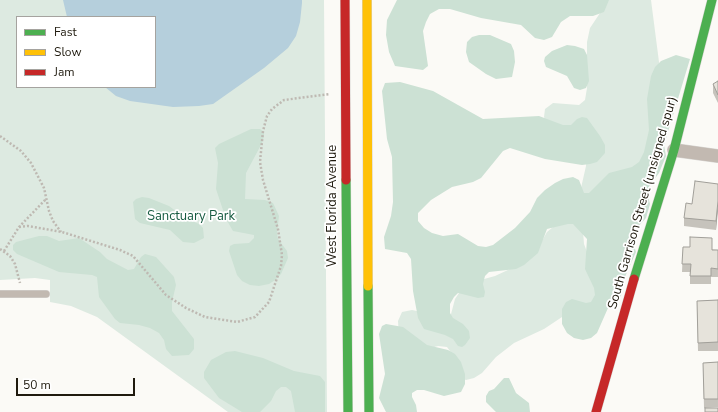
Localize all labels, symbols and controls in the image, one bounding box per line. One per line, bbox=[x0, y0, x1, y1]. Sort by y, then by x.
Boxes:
legend bbox=[16, 16, 156, 88]
text: Fast bbox=[54, 24, 77, 40]
text: Slow bbox=[54, 44, 82, 60]
text: Jam bbox=[54, 64, 75, 80]
street label: South Garrison Street (unsigned spur) bbox=[605, 95, 681, 311]
street label: West Florida Avenue bbox=[325, 145, 341, 267]
park label: Sanctuary Park bbox=[147, 209, 235, 225]
scale bar bbox=[18, 370, 137, 396]
text: 50 m bbox=[23, 377, 51, 393]

